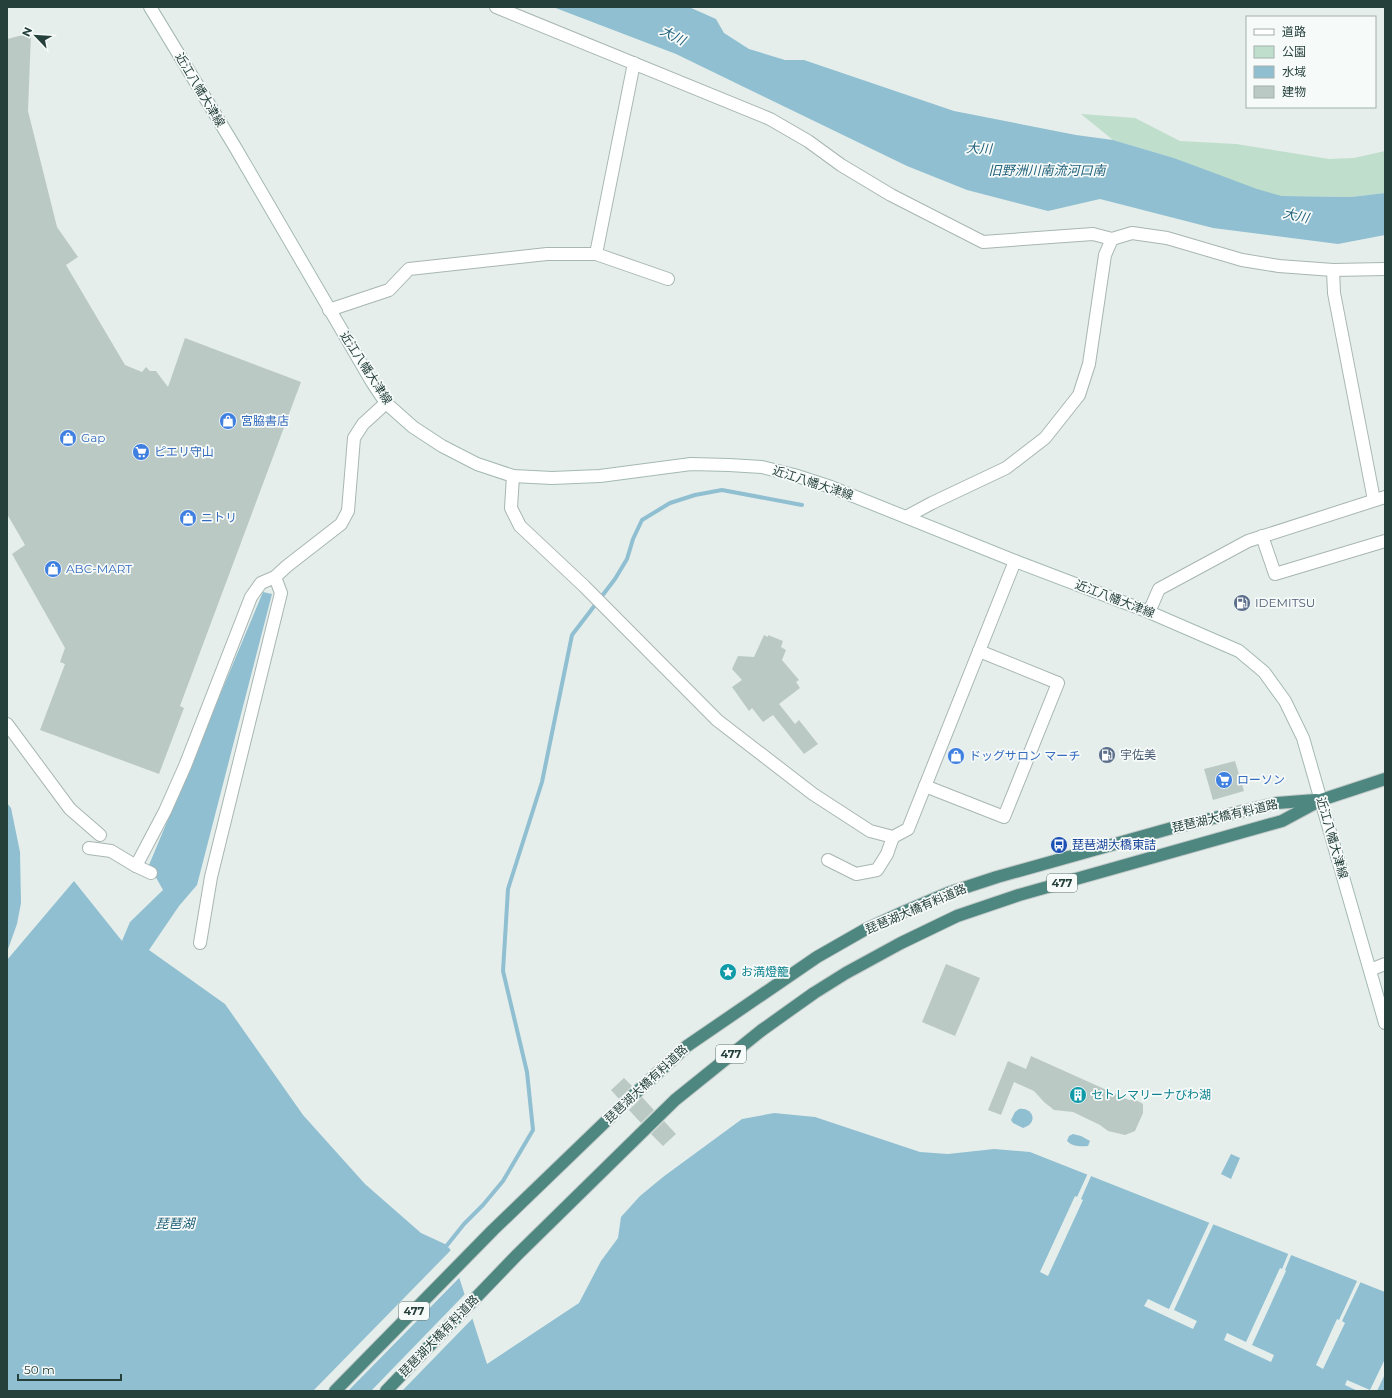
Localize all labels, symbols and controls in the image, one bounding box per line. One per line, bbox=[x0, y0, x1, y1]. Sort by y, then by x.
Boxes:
north arrow bbox=[16, 16, 56, 56]
legend bbox=[1246, 16, 1376, 108]
water label: 大川 bbox=[658, 22, 690, 49]
text: 道路 bbox=[1282, 24, 1306, 39]
text: N bbox=[19, 25, 35, 39]
text: 公園 bbox=[1282, 44, 1306, 59]
street label: 近江八幡大津線 bbox=[172, 50, 228, 130]
text: 水域 bbox=[1282, 64, 1306, 79]
text: 建物 bbox=[1282, 84, 1306, 99]
water label: 大川 bbox=[966, 140, 994, 157]
water label: 旧野洲川南流河口南 bbox=[988, 162, 1107, 178]
water label: 大川 bbox=[1282, 204, 1312, 226]
street label: 近江八幡大津線 bbox=[337, 328, 396, 407]
shop icon: 宮脇書店 bbox=[218, 411, 238, 431]
place label: 宮脇書店 bbox=[241, 413, 289, 428]
shop icon: Gap bbox=[58, 428, 78, 448]
place label: Gap bbox=[81, 430, 106, 445]
supermarket icon: ピエリ守山 bbox=[131, 442, 151, 462]
place label: ピエリ守山 bbox=[154, 444, 214, 459]
street label: 近江八幡大津線 bbox=[771, 462, 855, 503]
shop icon: ニトリ bbox=[178, 508, 198, 528]
place label: ニトリ bbox=[201, 510, 237, 525]
shop icon: ABC-MART bbox=[43, 559, 63, 579]
place label: ABC-MART bbox=[66, 561, 132, 576]
street label: 近江八幡大津線 bbox=[1073, 576, 1157, 621]
fuel station icon: IDEMITSU bbox=[1232, 593, 1252, 613]
place label: IDEMITSU bbox=[1255, 595, 1315, 610]
fuel station icon: 宇佐美 bbox=[1097, 745, 1117, 765]
shop icon: ドッグサロン マーチ bbox=[946, 746, 966, 766]
place label: 宇佐美 bbox=[1120, 747, 1156, 762]
place label: ドッグサロン マーチ bbox=[969, 748, 1080, 763]
supermarket icon: ローソン bbox=[1214, 770, 1234, 790]
place label: ローソン bbox=[1237, 772, 1285, 787]
street label: 近江八幡大津線 bbox=[1314, 795, 1351, 880]
street label: 琵琶湖大橋有料道路 bbox=[1171, 796, 1279, 835]
bus stop icon: 琵琶湖大橋東詰 bbox=[1049, 835, 1069, 855]
place label: 琵琶湖大橋東詰 bbox=[1072, 837, 1156, 852]
road number: 477 bbox=[1047, 874, 1077, 892]
street label: 琵琶湖大橋有料道路 bbox=[863, 881, 968, 937]
place icon: お満燈籠 bbox=[718, 962, 738, 982]
place label: お満燈籠 bbox=[741, 964, 789, 979]
street label: 琵琶湖大橋有料道路 bbox=[601, 1041, 690, 1126]
road number: 477 bbox=[716, 1045, 746, 1063]
building icon: セトレマリーナびわ湖 bbox=[1068, 1085, 1088, 1105]
place label: セトレマリーナびわ湖 bbox=[1091, 1087, 1211, 1102]
water label: 琵琶湖 bbox=[155, 1215, 196, 1231]
street label: 琵琶湖大橋有料道路 bbox=[396, 1292, 482, 1380]
road number: 477 bbox=[399, 1302, 429, 1320]
scale bar bbox=[18, 1356, 121, 1382]
text: 50 m bbox=[24, 1362, 55, 1377]

